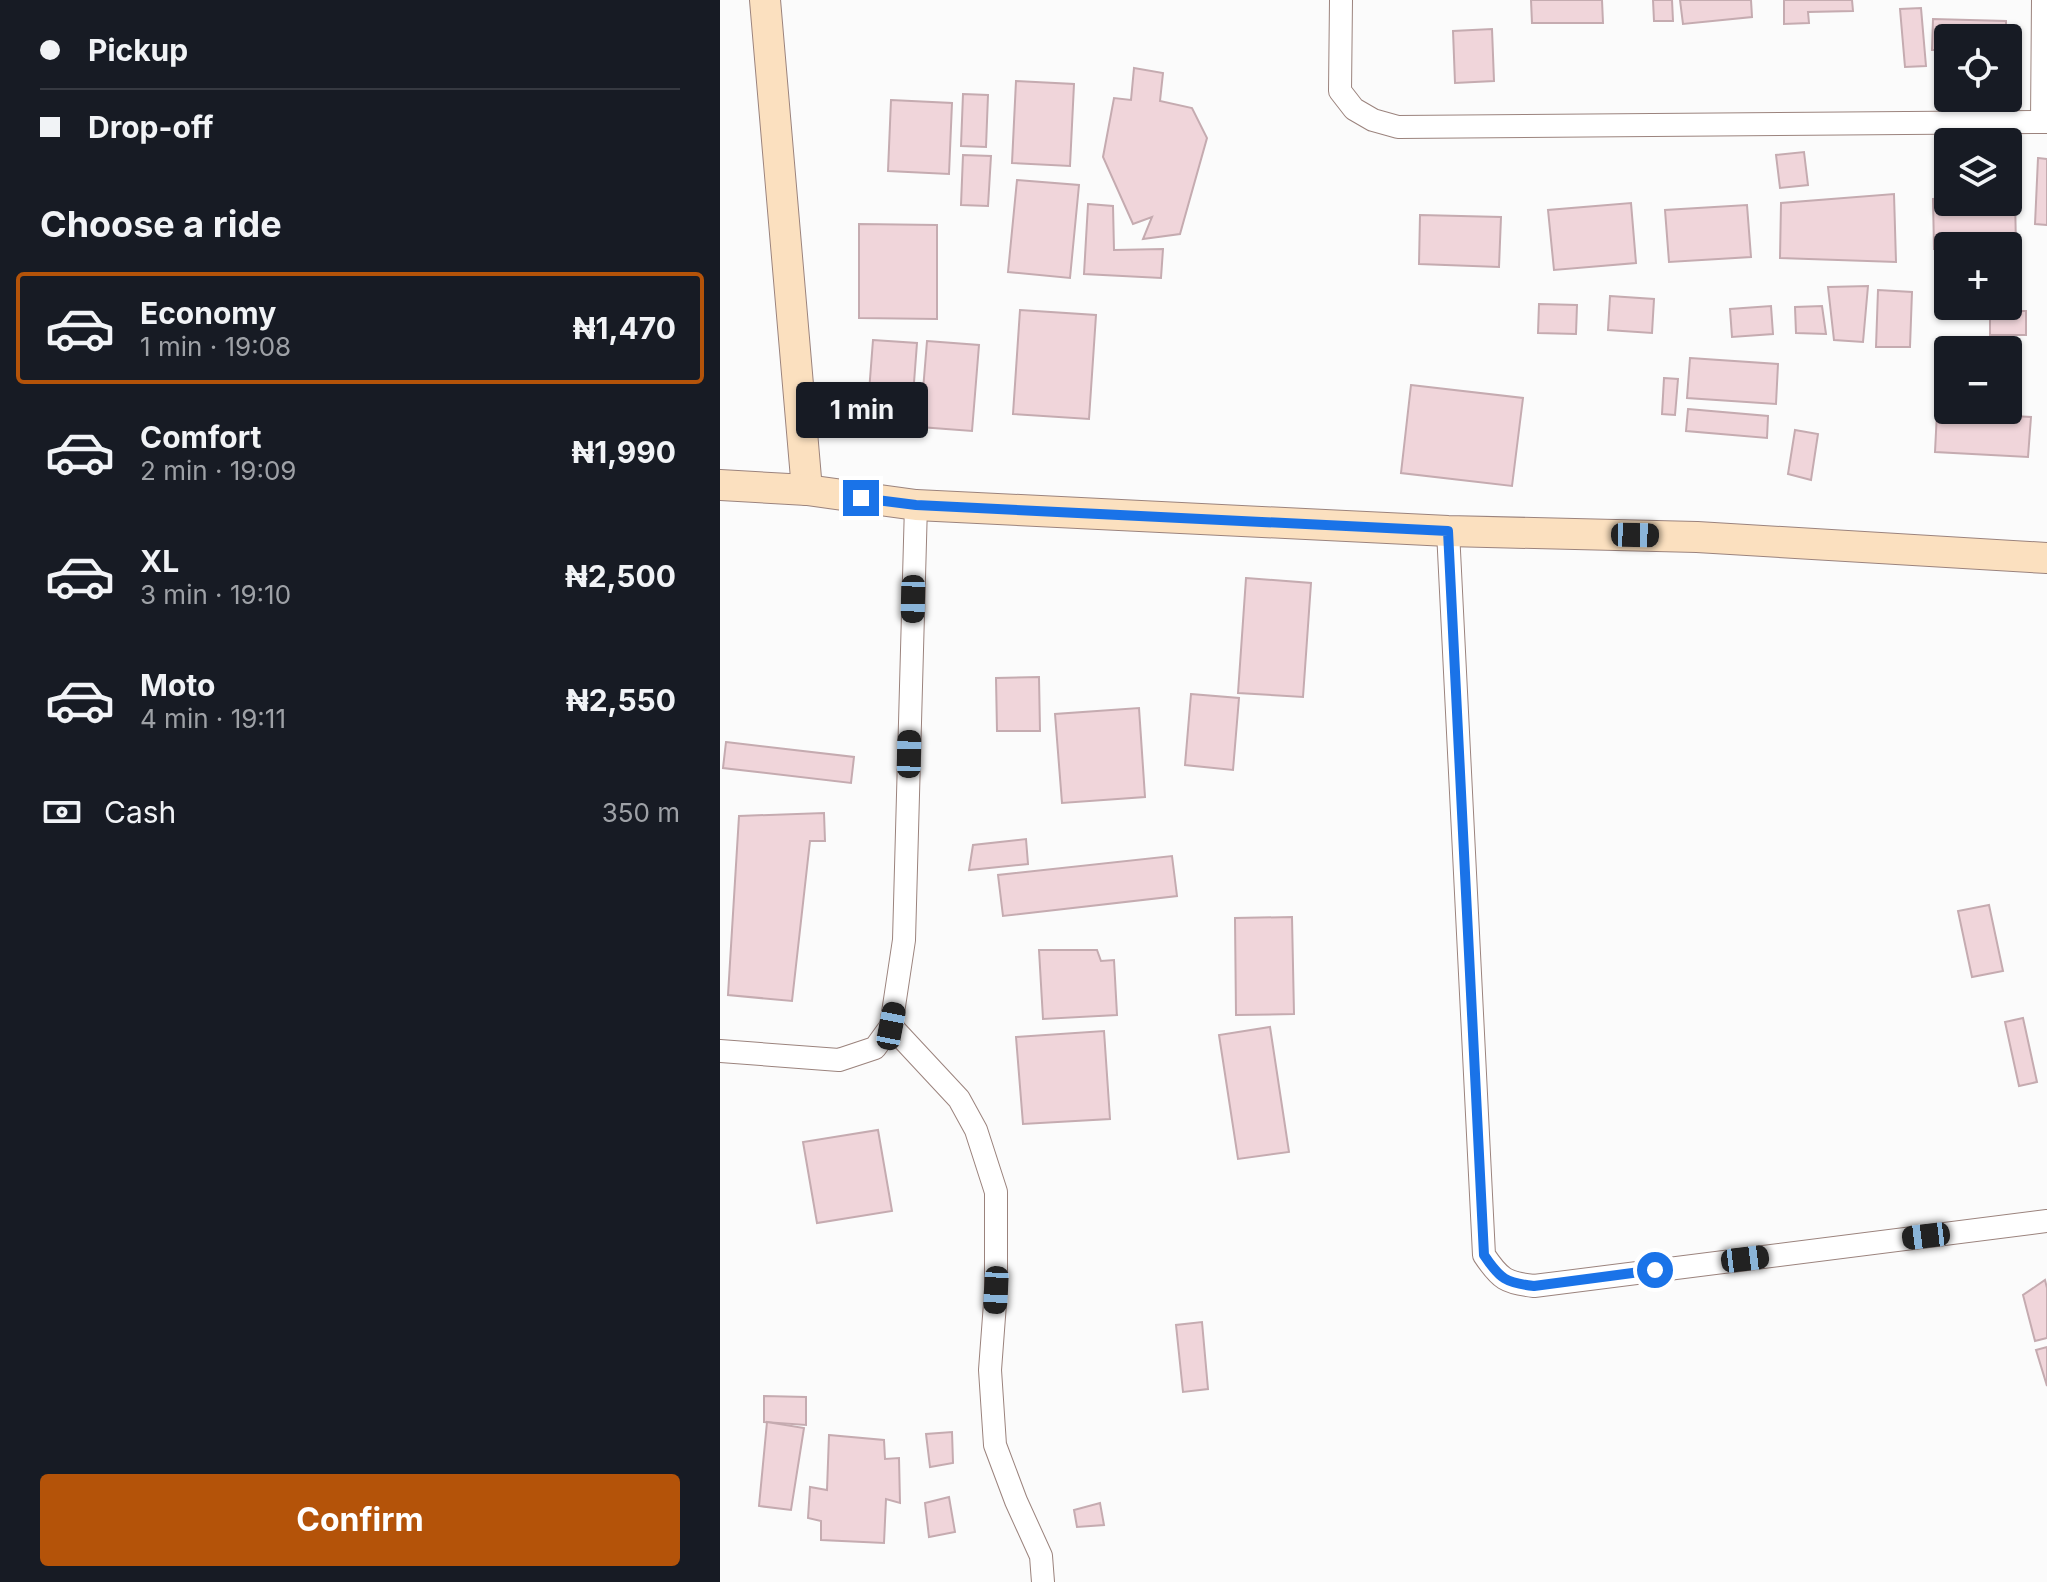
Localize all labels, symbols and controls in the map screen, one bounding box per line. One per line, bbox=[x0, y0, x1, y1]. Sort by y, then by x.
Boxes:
map controls bbox=[1934, 24, 2022, 424]
button: locate bbox=[1934, 24, 2022, 112]
text: Pickup bbox=[88, 32, 188, 68]
text: Drop-off bbox=[88, 109, 214, 145]
button: layers bbox=[1934, 128, 2022, 216]
text: Choose a ride bbox=[40, 202, 282, 246]
button: + bbox=[1934, 232, 2022, 320]
icon: car bbox=[44, 292, 116, 364]
text: Economy bbox=[140, 295, 276, 331]
text: ₦1,470 bbox=[573, 310, 676, 346]
text: 1 min · 19:08 bbox=[140, 331, 291, 362]
button: − bbox=[1934, 336, 2022, 424]
callout: 1 min bbox=[795, 382, 927, 438]
text: 1 min bbox=[830, 394, 894, 425]
icon: car bbox=[44, 416, 116, 488]
text: Comfort bbox=[140, 419, 261, 455]
text: ₦1,990 bbox=[572, 434, 676, 470]
text: 2 min · 19:09 bbox=[140, 455, 296, 486]
route end bbox=[843, 480, 879, 516]
car bbox=[1611, 523, 1659, 547]
icon: car bbox=[44, 540, 116, 612]
text: XL bbox=[140, 543, 179, 579]
text: ₦2,500 bbox=[565, 558, 676, 594]
car bbox=[901, 575, 925, 623]
text: 3 min · 19:10 bbox=[140, 579, 291, 610]
icon: car bbox=[44, 664, 116, 736]
text: Moto bbox=[140, 667, 215, 703]
text: ₦2,550 bbox=[566, 682, 676, 718]
text: 4 min · 19:11 bbox=[140, 703, 286, 734]
car bbox=[897, 730, 921, 778]
icon: cash bbox=[40, 790, 84, 834]
text: Cash bbox=[104, 794, 176, 830]
text: 350 m bbox=[602, 797, 680, 828]
car bbox=[875, 1000, 907, 1052]
car bbox=[1901, 1221, 1951, 1251]
car bbox=[1720, 1244, 1770, 1274]
route start bbox=[1637, 1252, 1673, 1288]
car bbox=[983, 1265, 1009, 1315]
button: Confirm bbox=[40, 1474, 680, 1566]

